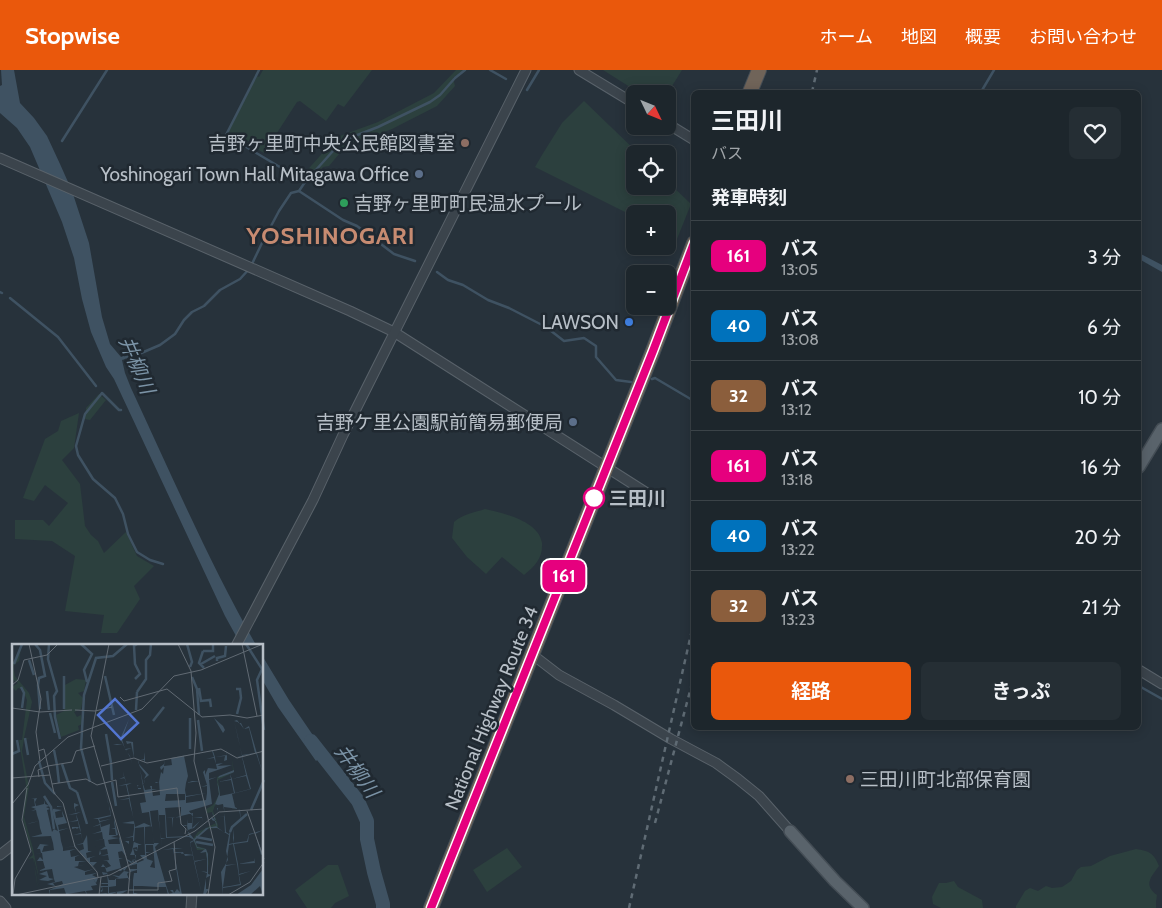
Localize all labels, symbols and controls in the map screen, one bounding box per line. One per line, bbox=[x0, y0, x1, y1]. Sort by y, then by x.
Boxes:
text: Stopwise bbox=[25, 21, 120, 50]
text: ホーム bbox=[820, 26, 873, 48]
text: 地図 bbox=[901, 26, 937, 48]
text: 概要 bbox=[965, 26, 1001, 48]
text: お問い合わせ bbox=[1029, 26, 1137, 48]
north arrow bbox=[626, 85, 676, 135]
map controls bbox=[626, 85, 676, 315]
text: 三田川 bbox=[711, 106, 783, 135]
button: heart bbox=[1069, 107, 1121, 159]
place label: 吉野ヶ里町中央公民館図書室 bbox=[208, 132, 455, 155]
marker: 吉野ヶ里町中央公民館図書室 bbox=[459, 137, 471, 149]
text: バス bbox=[711, 144, 743, 163]
button: locate bbox=[626, 145, 676, 195]
place label: Yoshinogari Town Hall Mitagawa Office bbox=[99, 163, 409, 186]
marker: Yoshinogari Town Hall Mitagawa Office bbox=[413, 168, 425, 180]
text: 発車時刻 bbox=[711, 186, 787, 209]
place label: 吉野ヶ里町町民温水プール bbox=[354, 192, 582, 215]
marker: 吉野ヶ里町町民温水プール bbox=[338, 197, 350, 209]
button: + bbox=[626, 205, 676, 255]
district label: YOSHINOGARI bbox=[245, 221, 416, 250]
text: バス bbox=[781, 237, 819, 260]
text: 161 bbox=[727, 245, 750, 267]
text: 3 分 bbox=[1087, 246, 1121, 269]
text: 13:05 bbox=[781, 260, 818, 279]
button: − bbox=[626, 265, 676, 315]
text: バス bbox=[781, 307, 819, 330]
place label: LAWSON bbox=[541, 311, 619, 334]
text: 40 bbox=[727, 315, 750, 337]
marker: LAWSON bbox=[623, 316, 635, 328]
text: 6 分 bbox=[1087, 316, 1121, 339]
text: 13:08 bbox=[781, 330, 819, 349]
water label: 井柳川 bbox=[114, 333, 161, 399]
text: バス bbox=[781, 377, 819, 400]
text: 32 bbox=[729, 385, 748, 407]
text: 10 分 bbox=[1078, 386, 1121, 409]
text: 13:12 bbox=[781, 400, 812, 419]
place label: 吉野ケ里公園駅前簡易郵便局 bbox=[316, 411, 563, 434]
marker: 吉野ケ里公園駅前簡易郵便局 bbox=[567, 416, 579, 428]
text: バス bbox=[781, 447, 819, 470]
text: 161 bbox=[727, 455, 750, 477]
text: 16 分 bbox=[1081, 456, 1121, 479]
text: 13:18 bbox=[781, 470, 813, 489]
marker: 三田川 bbox=[583, 487, 605, 509]
place label: 三田川 bbox=[609, 487, 666, 510]
text: バス bbox=[781, 517, 819, 540]
text: 40 bbox=[727, 525, 750, 547]
text: 20 分 bbox=[1075, 526, 1121, 549]
text: 13:22 bbox=[781, 540, 815, 559]
line badge: 161 bbox=[535, 560, 593, 592]
text: 161 bbox=[552, 565, 576, 587]
text: バス bbox=[781, 587, 819, 610]
text: 32 bbox=[729, 595, 748, 617]
text: 21 分 bbox=[1082, 596, 1121, 619]
street label: National Highway Route 34 bbox=[440, 603, 543, 813]
text: 13:23 bbox=[781, 610, 815, 629]
inset map bbox=[12, 644, 264, 896]
button: 経路 bbox=[711, 662, 911, 720]
button: きっぷ bbox=[921, 662, 1121, 720]
water label: 井柳川 bbox=[330, 740, 386, 804]
place label: 三田川町北部保育園 bbox=[860, 768, 1031, 791]
marker: 三田川町北部保育園 bbox=[844, 773, 856, 785]

